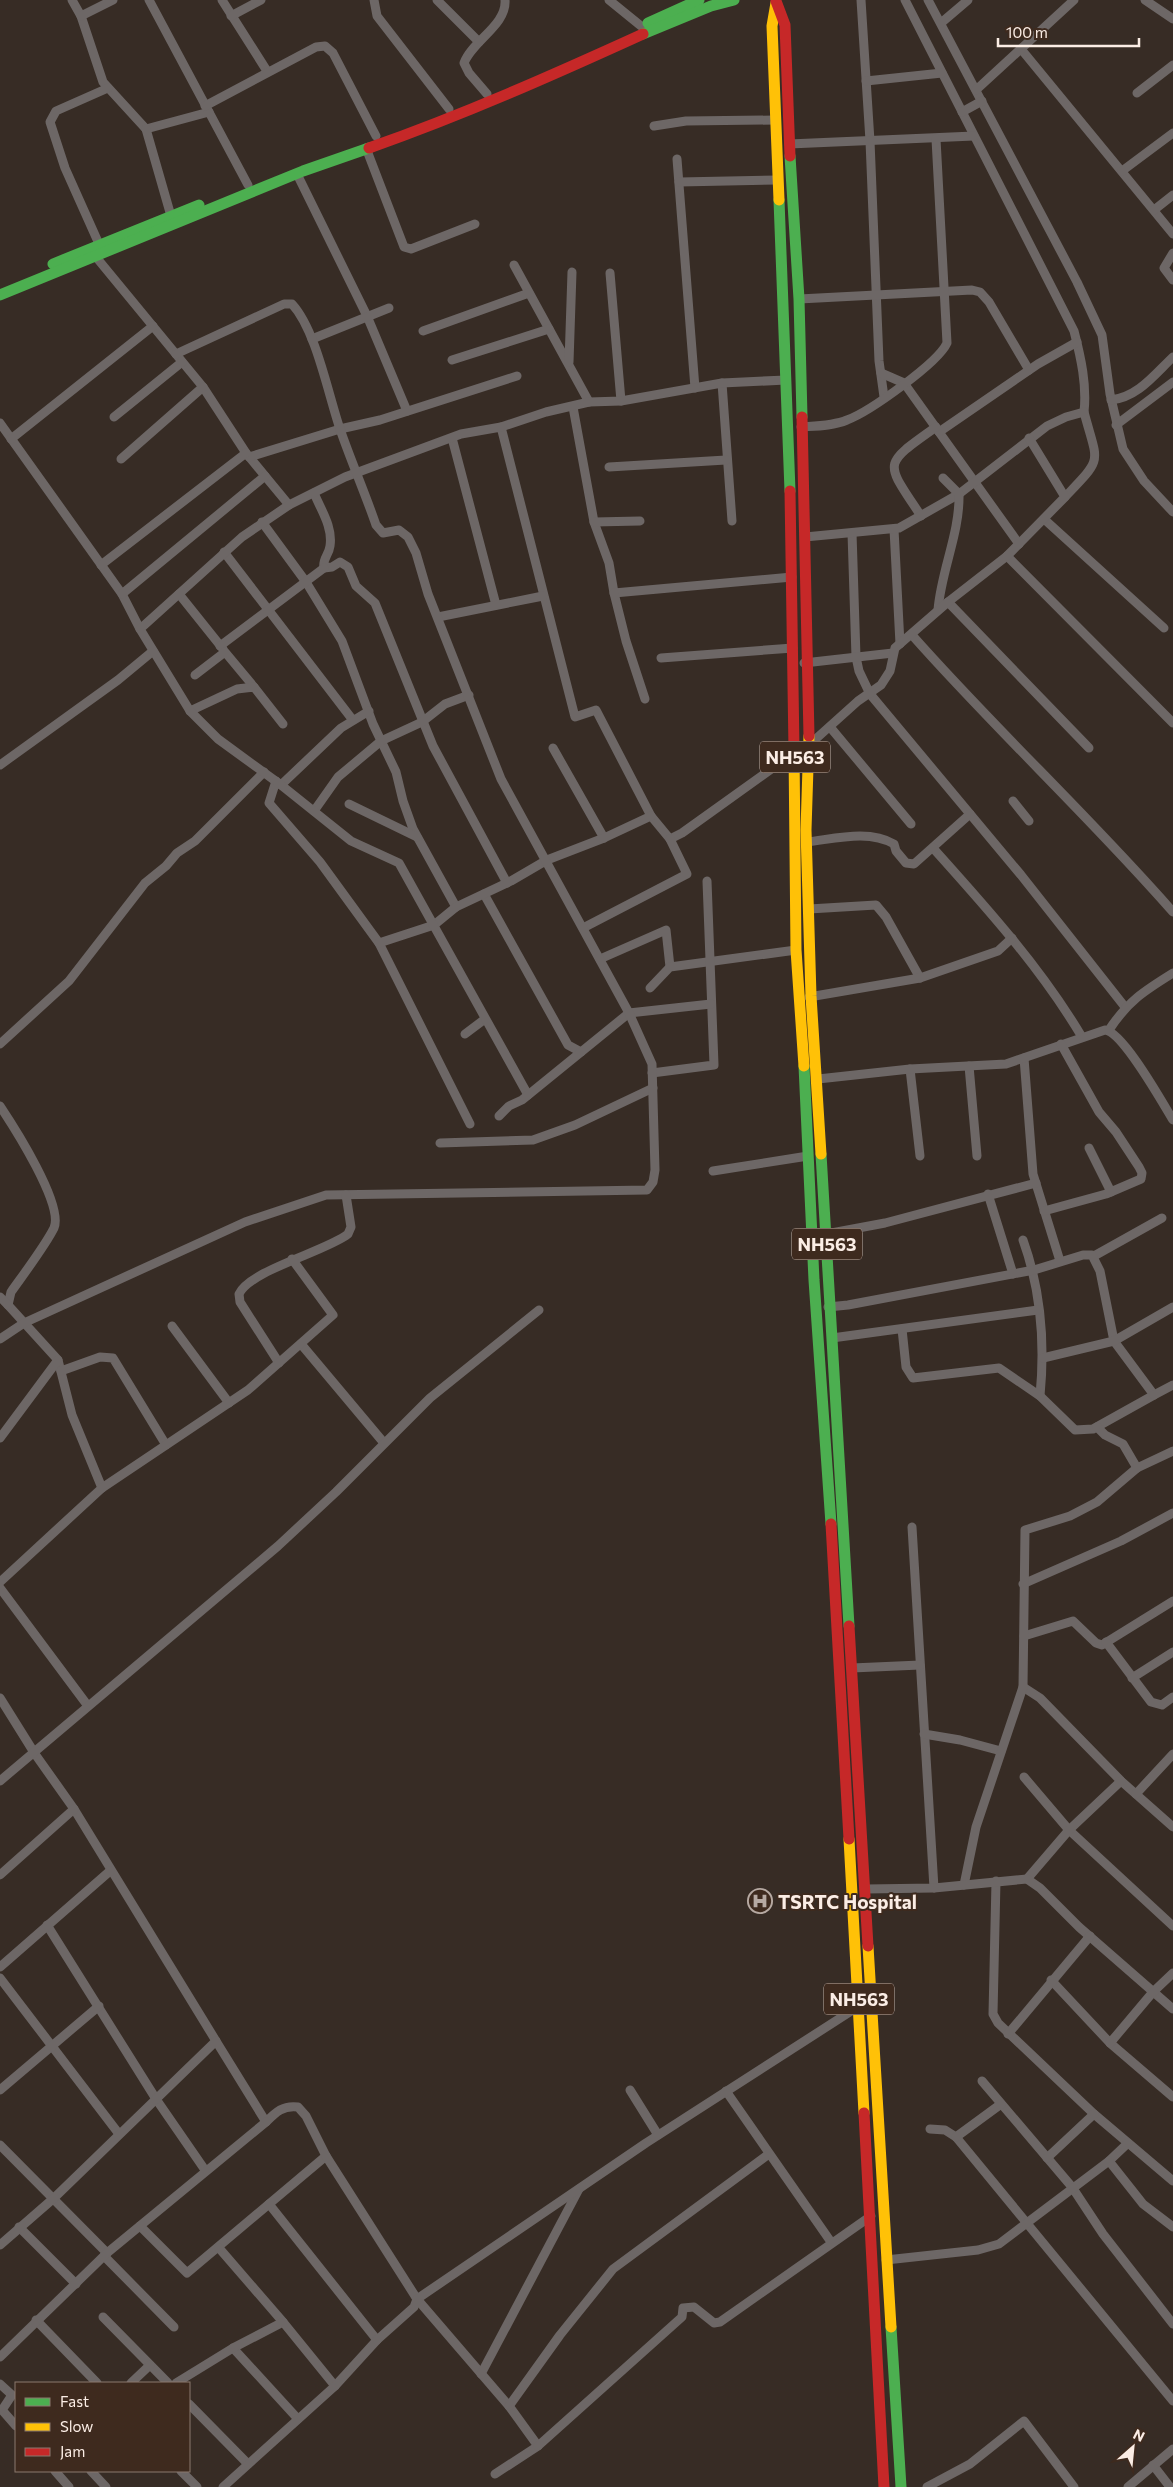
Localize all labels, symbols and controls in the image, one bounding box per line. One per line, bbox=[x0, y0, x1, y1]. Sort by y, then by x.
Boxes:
scale bar bbox=[998, 15, 1139, 47]
text: 100 m bbox=[1006, 23, 1048, 41]
road number: NH563 bbox=[760, 742, 830, 772]
road number: NH563 bbox=[792, 1228, 862, 1260]
hospital icon: TSRTC Hospital bbox=[747, 1888, 773, 1914]
place label: TSRTC Hospital bbox=[778, 1890, 917, 1913]
road number: NH563 bbox=[824, 1984, 894, 2015]
legend bbox=[15, 2382, 190, 2472]
text: Fast bbox=[60, 2392, 89, 2410]
text: Slow bbox=[60, 2417, 93, 2435]
north arrow bbox=[1108, 2422, 1158, 2472]
text: N bbox=[1131, 2425, 1148, 2445]
text: Jam bbox=[60, 2442, 85, 2460]

